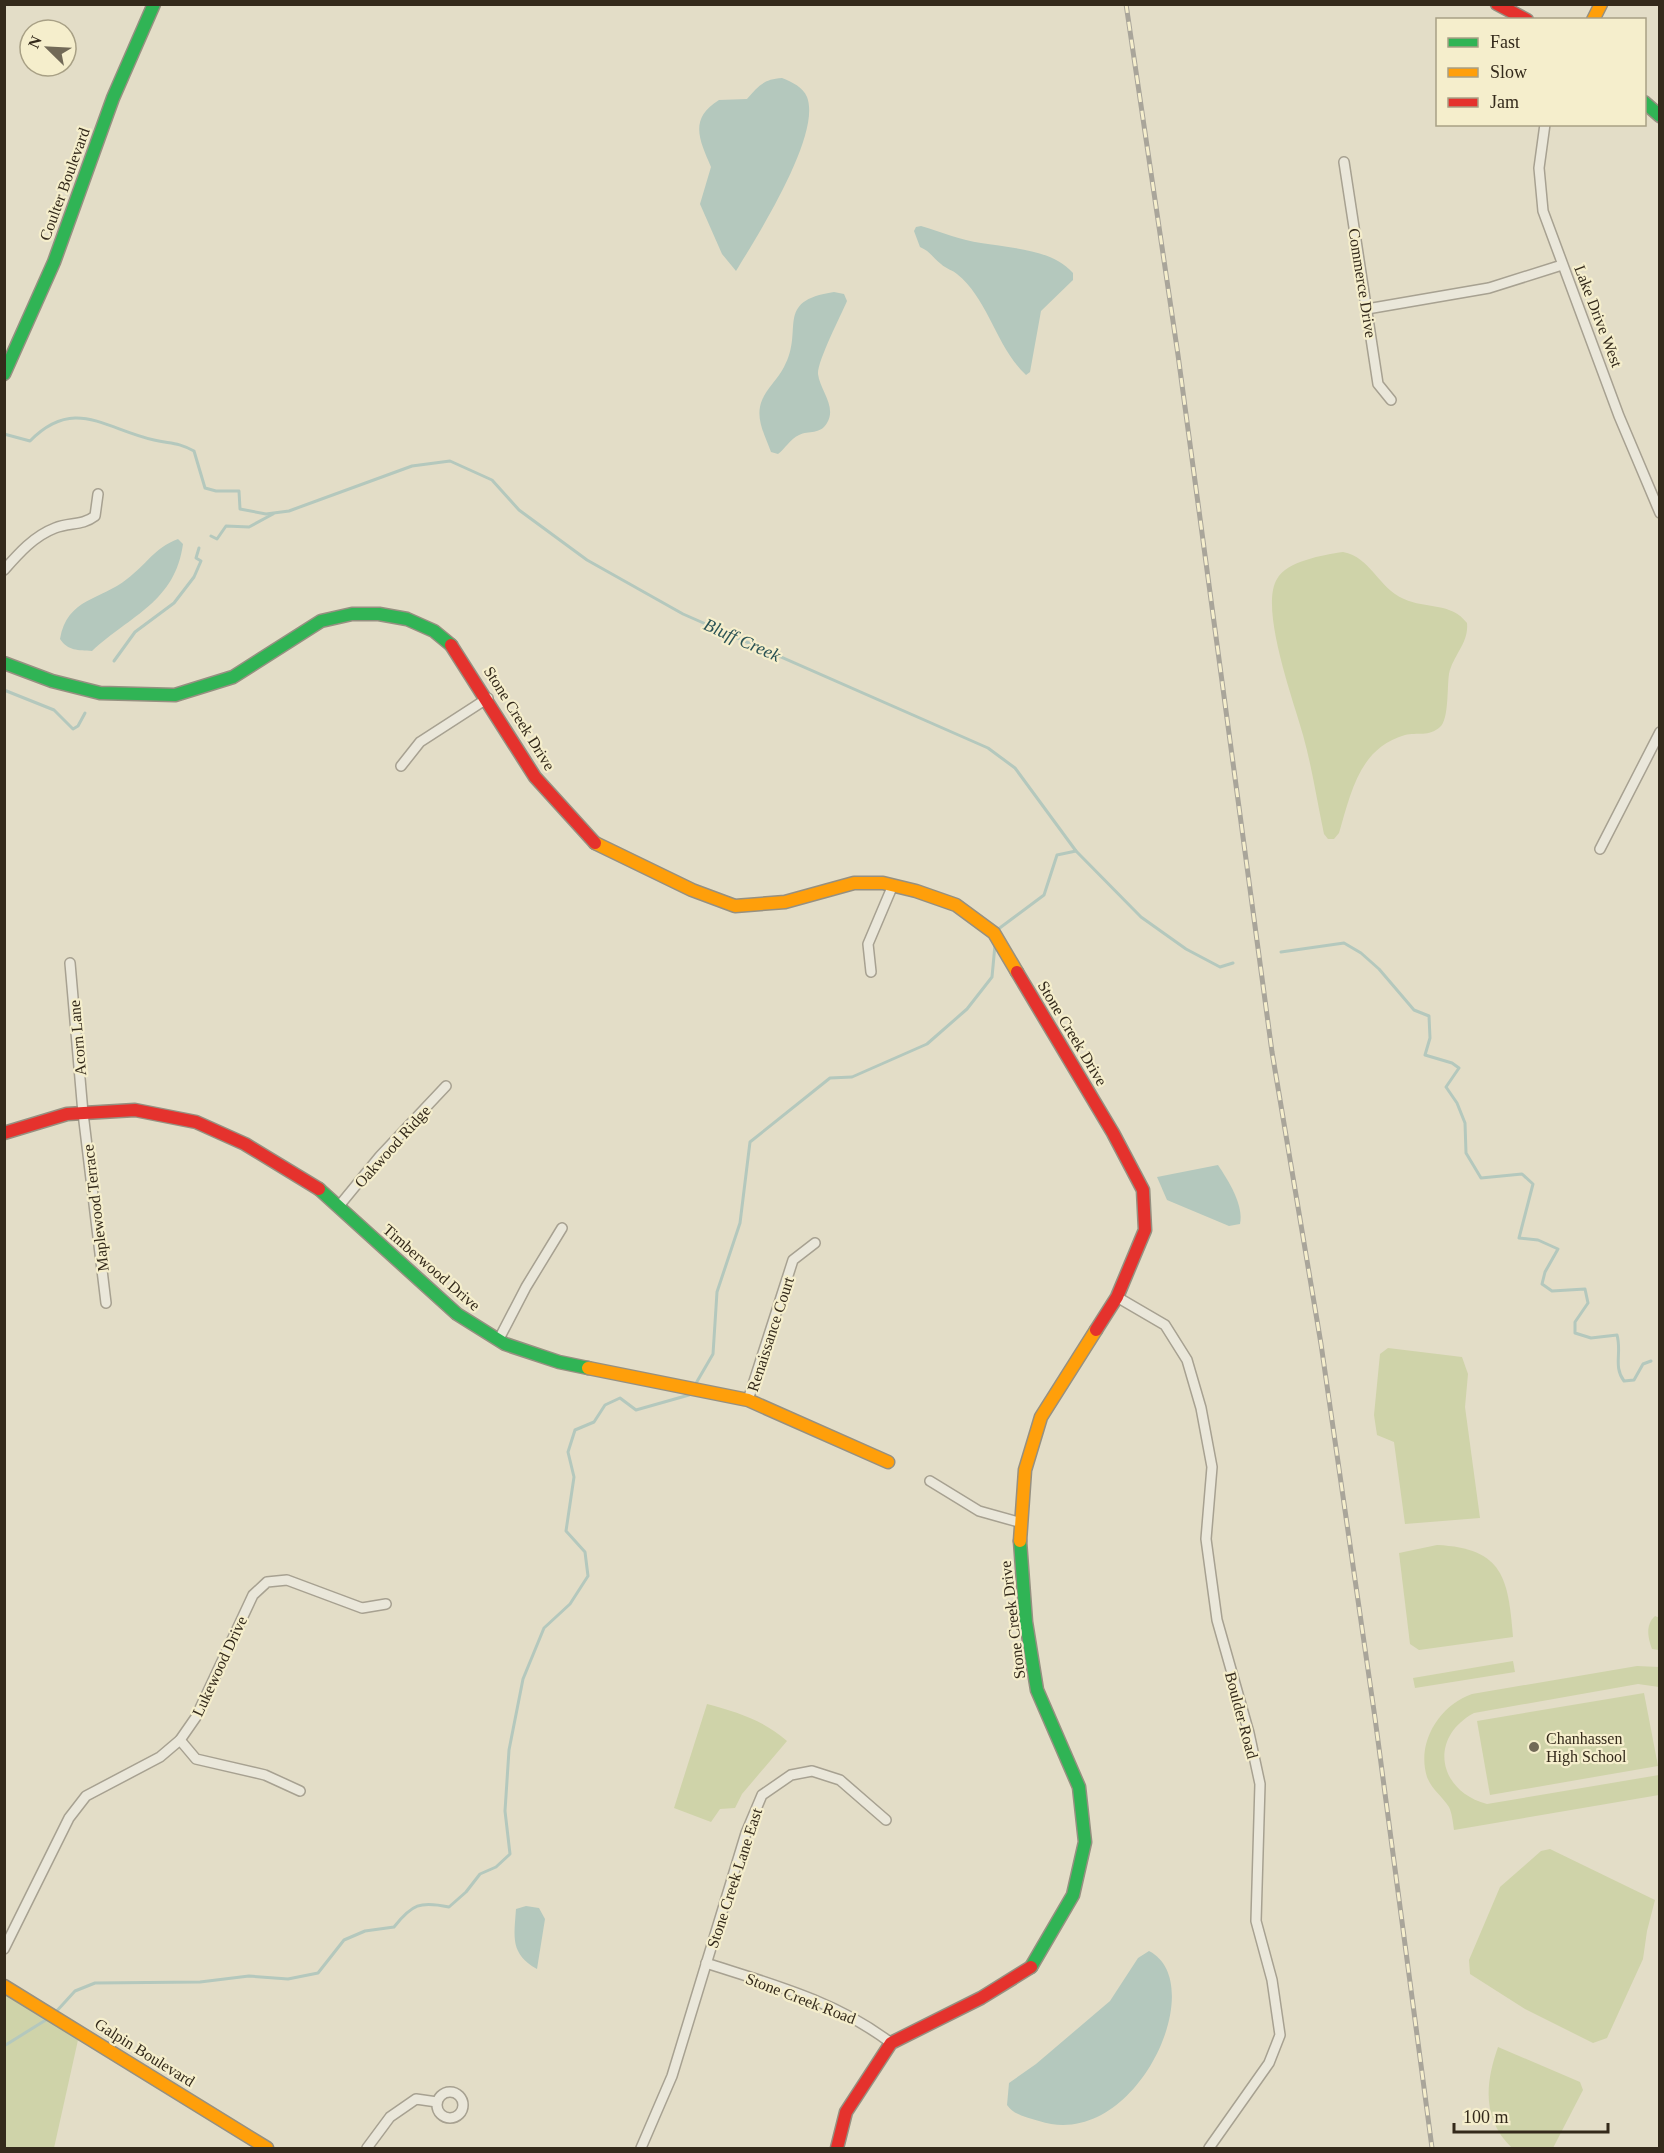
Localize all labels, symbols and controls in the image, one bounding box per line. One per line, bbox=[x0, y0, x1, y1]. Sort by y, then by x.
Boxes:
north arrow bbox=[18, 18, 78, 78]
legend bbox=[1436, 18, 1646, 126]
text: Fast bbox=[1490, 32, 1520, 52]
text: N bbox=[25, 33, 45, 51]
text: Slow bbox=[1490, 62, 1527, 82]
text: Jam bbox=[1490, 92, 1519, 112]
street label: Coulter Boulevard bbox=[36, 126, 93, 243]
street label: Commerce Drive bbox=[1345, 227, 1380, 339]
street label: Lake Drive West bbox=[1571, 263, 1626, 370]
water label: Bluff Creek bbox=[701, 614, 784, 666]
street label: Stone Creek Drive bbox=[481, 663, 558, 773]
street label: Stone Creek Drive bbox=[1035, 978, 1111, 1089]
street label: Acorn Lane bbox=[66, 999, 89, 1077]
street label: Oakwood Ridge bbox=[351, 1102, 434, 1191]
street label: Maplewood Terrace bbox=[79, 1143, 113, 1272]
street label: Timberwood Drive bbox=[380, 1221, 483, 1314]
street label: Renaissance Court bbox=[744, 1274, 797, 1394]
street label: Stone Creek Drive bbox=[997, 1560, 1028, 1680]
street label: Lukewood Drive bbox=[189, 1613, 250, 1719]
street label: Boulder Road bbox=[1222, 1670, 1261, 1760]
place label: Chanhassen High School bbox=[1546, 1730, 1627, 1766]
marker: Chanhassen High School bbox=[1527, 1740, 1541, 1754]
street label: Stone Creek Lane East bbox=[704, 1805, 765, 1950]
street label: Stone Creek Road bbox=[743, 1970, 858, 2027]
street label: Galpin Boulevard bbox=[91, 2015, 198, 2091]
scale bar bbox=[1454, 2096, 1608, 2134]
text: 100 m bbox=[1463, 2107, 1509, 2127]

